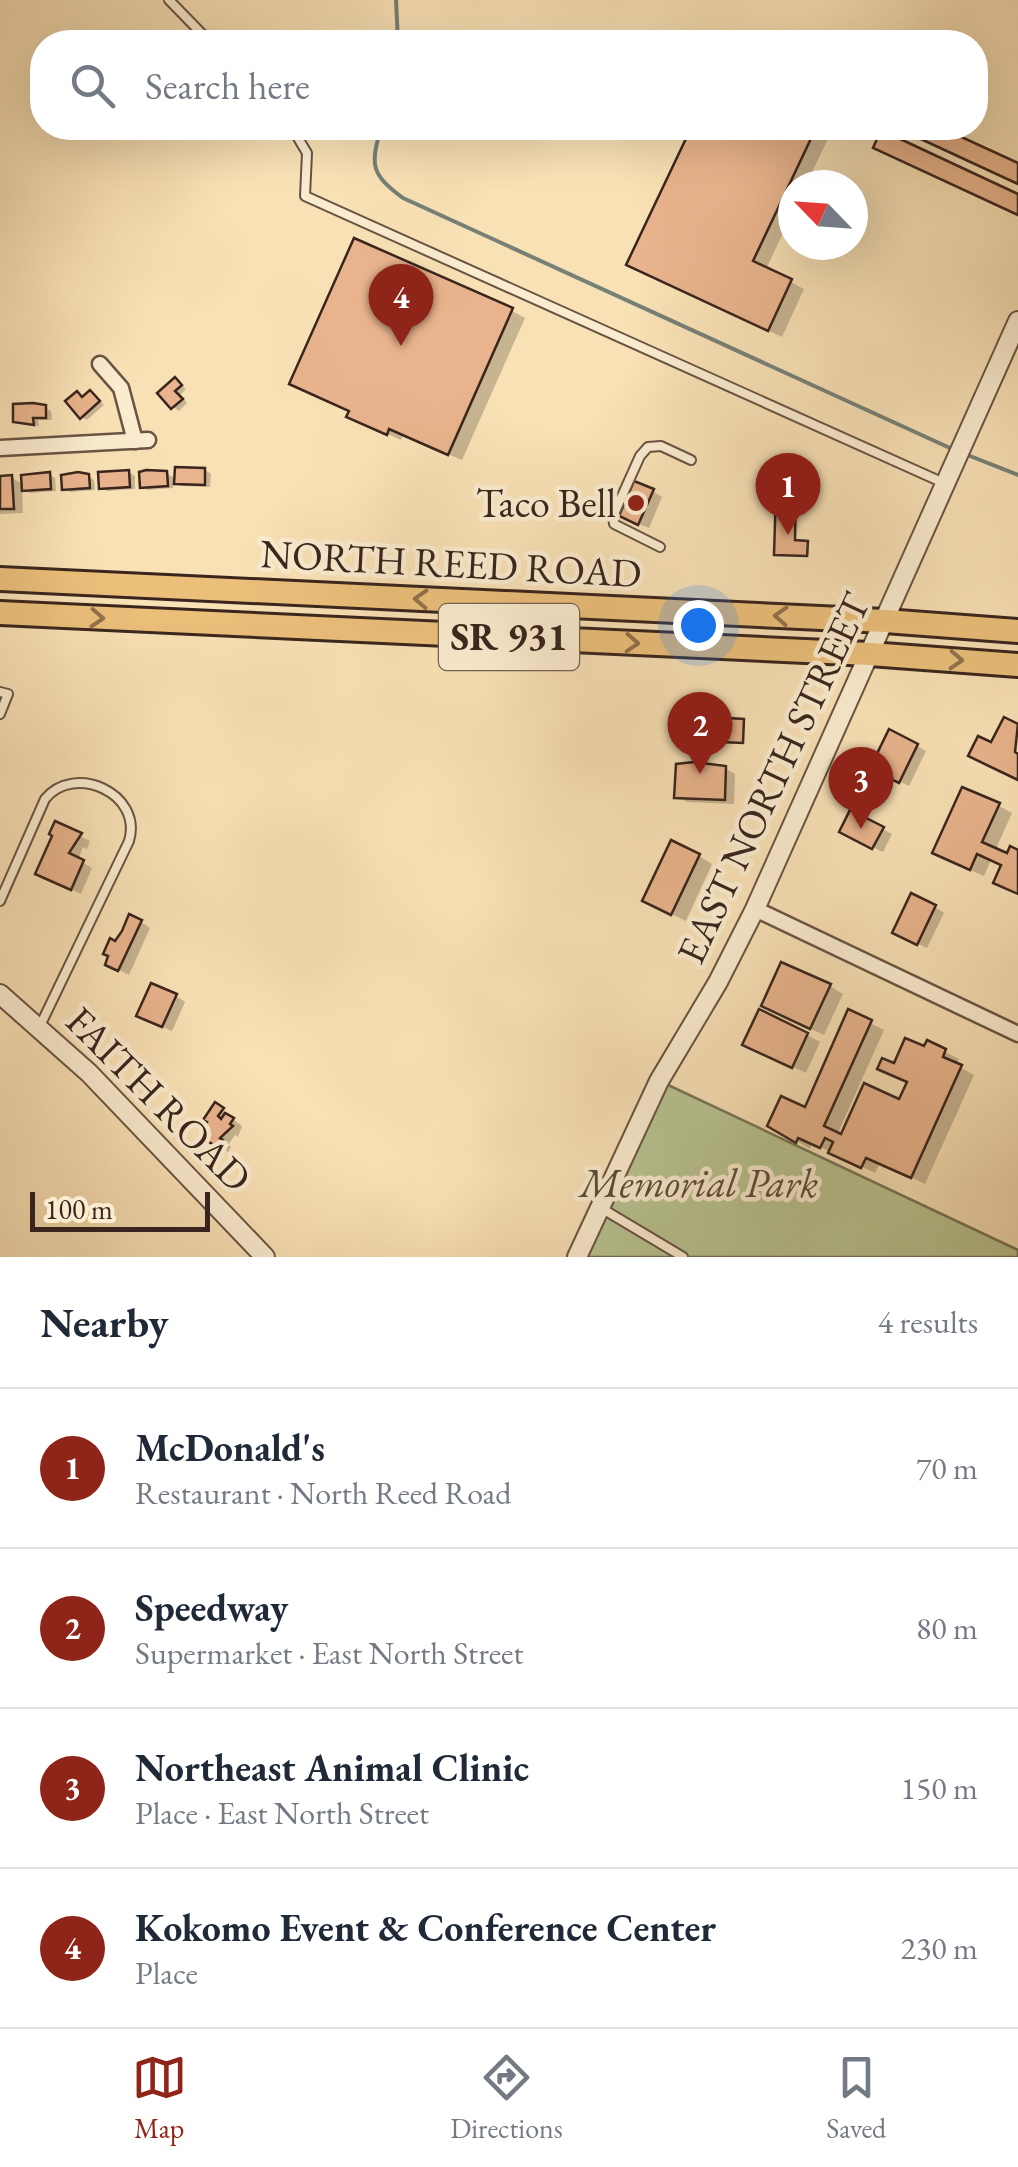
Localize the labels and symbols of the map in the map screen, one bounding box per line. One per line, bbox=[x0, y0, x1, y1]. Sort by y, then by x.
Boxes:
north arrow bbox=[778, 170, 868, 260]
pin: 4 bbox=[368, 264, 434, 346]
pin: 1 bbox=[756, 452, 820, 535]
place label: Taco Bell bbox=[476, 477, 616, 529]
marker: Taco Bell bbox=[625, 492, 647, 514]
street label: NORTH REED ROAD bbox=[259, 527, 643, 599]
street label: EAST NORTH STREET bbox=[664, 584, 882, 972]
one-way arrow bbox=[413, 589, 429, 610]
your location bbox=[673, 600, 724, 651]
road number: SR 931 bbox=[439, 604, 579, 670]
one-way arrow bbox=[772, 606, 788, 627]
one-way arrow bbox=[90, 607, 106, 628]
one-way arrow bbox=[624, 632, 640, 653]
one-way arrow bbox=[949, 649, 965, 670]
pin: 2 bbox=[668, 692, 732, 774]
pin: 3 bbox=[828, 746, 894, 829]
street label: FAITH ROAD bbox=[55, 995, 263, 1203]
park label: Memorial Park bbox=[578, 1157, 818, 1209]
scale bar bbox=[30, 1187, 210, 1232]

